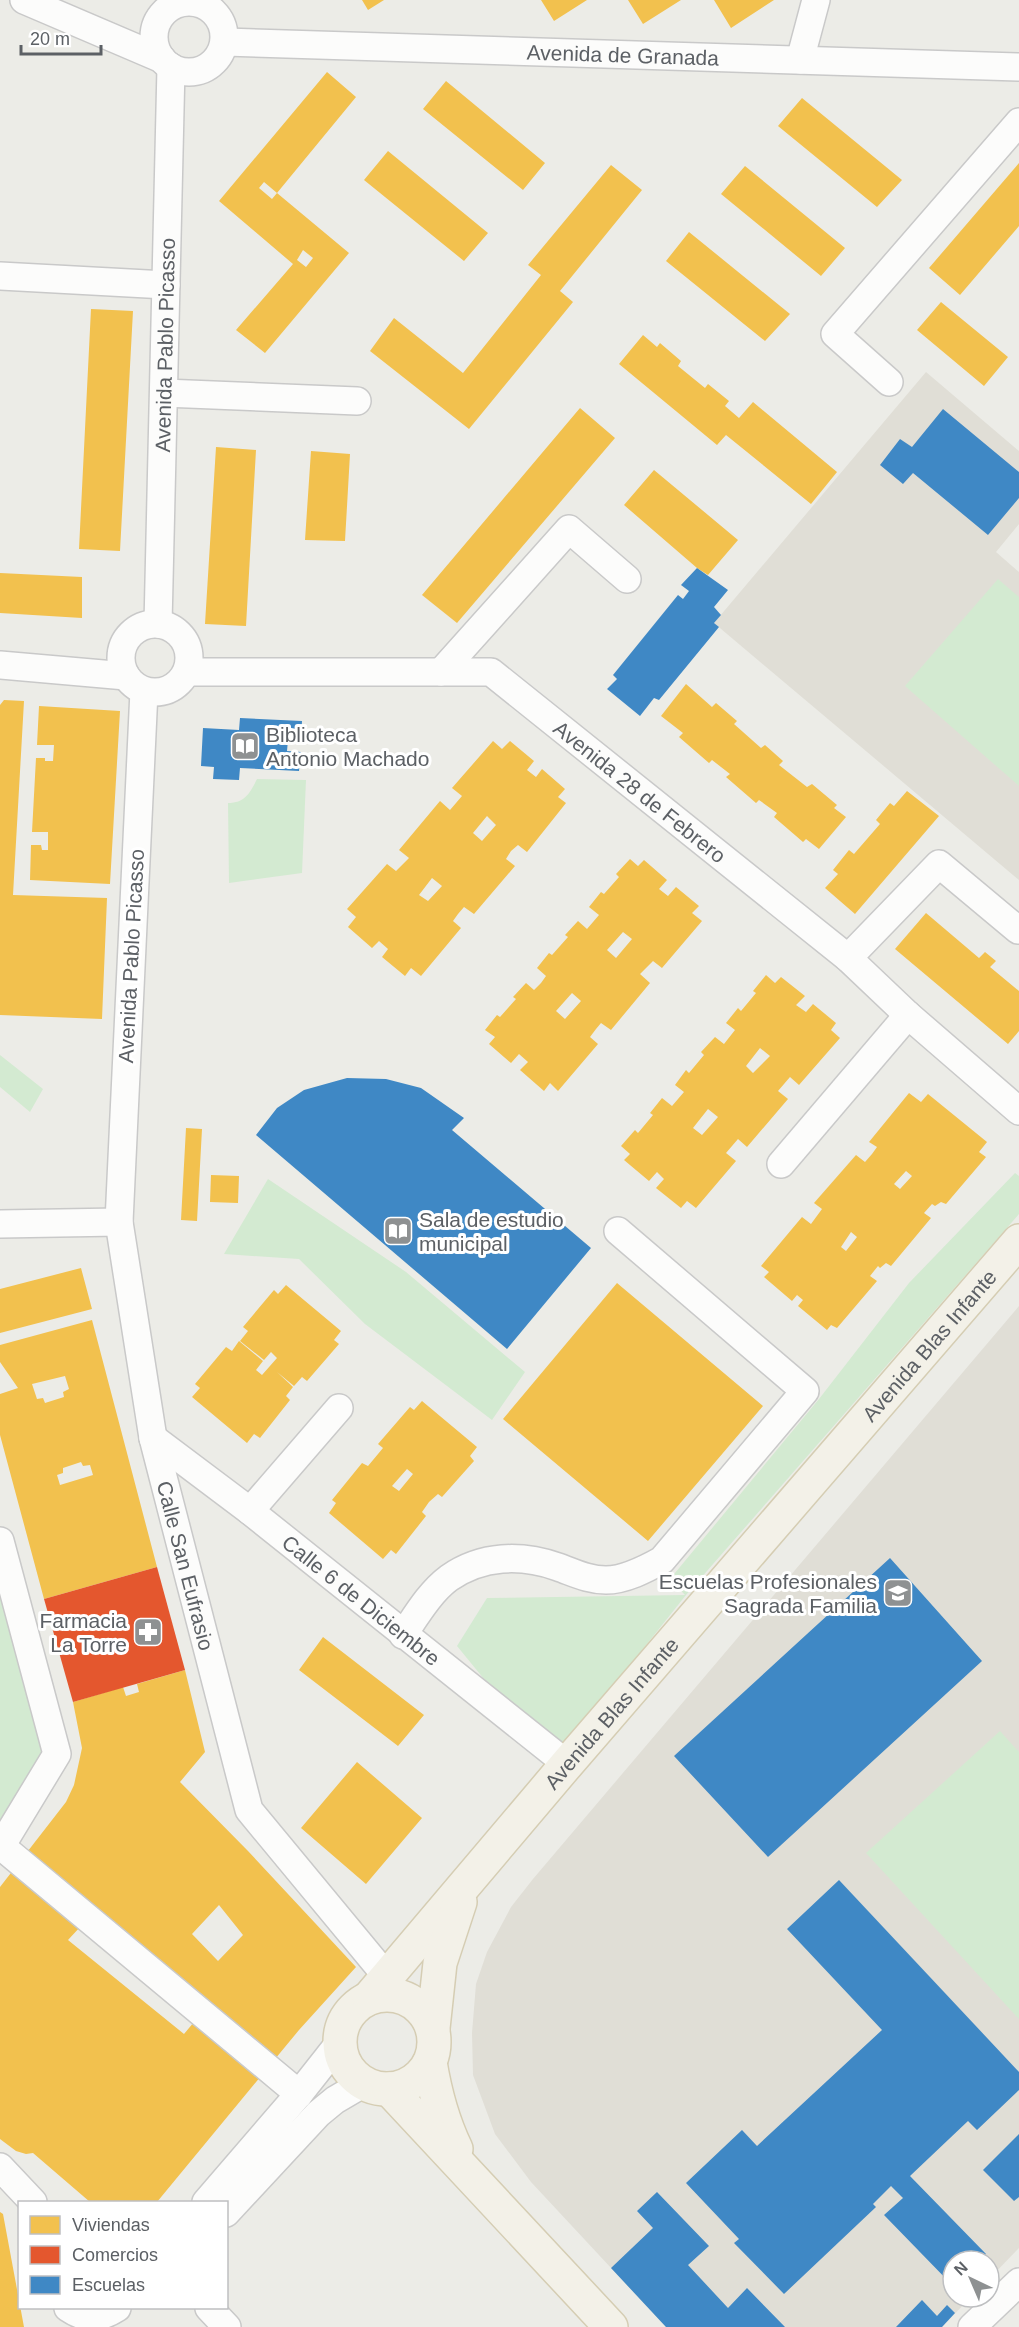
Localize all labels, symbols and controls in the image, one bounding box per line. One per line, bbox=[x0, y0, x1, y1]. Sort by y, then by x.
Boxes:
scale bar bbox=[21, 18, 100, 56]
text: 20 m bbox=[30, 29, 70, 49]
street label: Avenida de Granada bbox=[526, 40, 720, 69]
street label: Avenida Pablo Picasso bbox=[151, 238, 179, 453]
street label: Avenida 28 de Febrero bbox=[550, 716, 731, 867]
place label: Biblioteca Antonio Machado bbox=[266, 723, 429, 770]
library icon: Biblioteca Antonio Machado bbox=[229, 730, 261, 762]
street label: Avenida Pablo Picasso bbox=[114, 848, 148, 1064]
place label: Sala de estudio municipal bbox=[419, 1208, 564, 1255]
library icon: Sala de estudio municipal bbox=[382, 1215, 414, 1247]
street label: Avenida Blas Infante bbox=[857, 1265, 1001, 1426]
street label: Calle San Eufrasio bbox=[153, 1478, 219, 1653]
street label: Calle 6 de Diciembre bbox=[278, 1530, 445, 1670]
place label: Escuelas Profesionales Sagrada Familia bbox=[659, 1570, 877, 1617]
school or university icon: Escuelas Profesionales Sagrada Familia bbox=[882, 1577, 914, 1609]
place label: Farmacia La Torre bbox=[39, 1609, 127, 1656]
pharmacy icon: Farmacia La Torre bbox=[132, 1616, 164, 1648]
street label: Avenida Blas Infante bbox=[540, 1633, 683, 1793]
legend bbox=[18, 2201, 228, 2309]
text: Viviendas bbox=[72, 2215, 150, 2235]
text: Comercios bbox=[72, 2245, 158, 2265]
north arrow bbox=[941, 2249, 1001, 2309]
text: N bbox=[951, 2258, 971, 2279]
text: Escuelas bbox=[72, 2275, 145, 2295]

